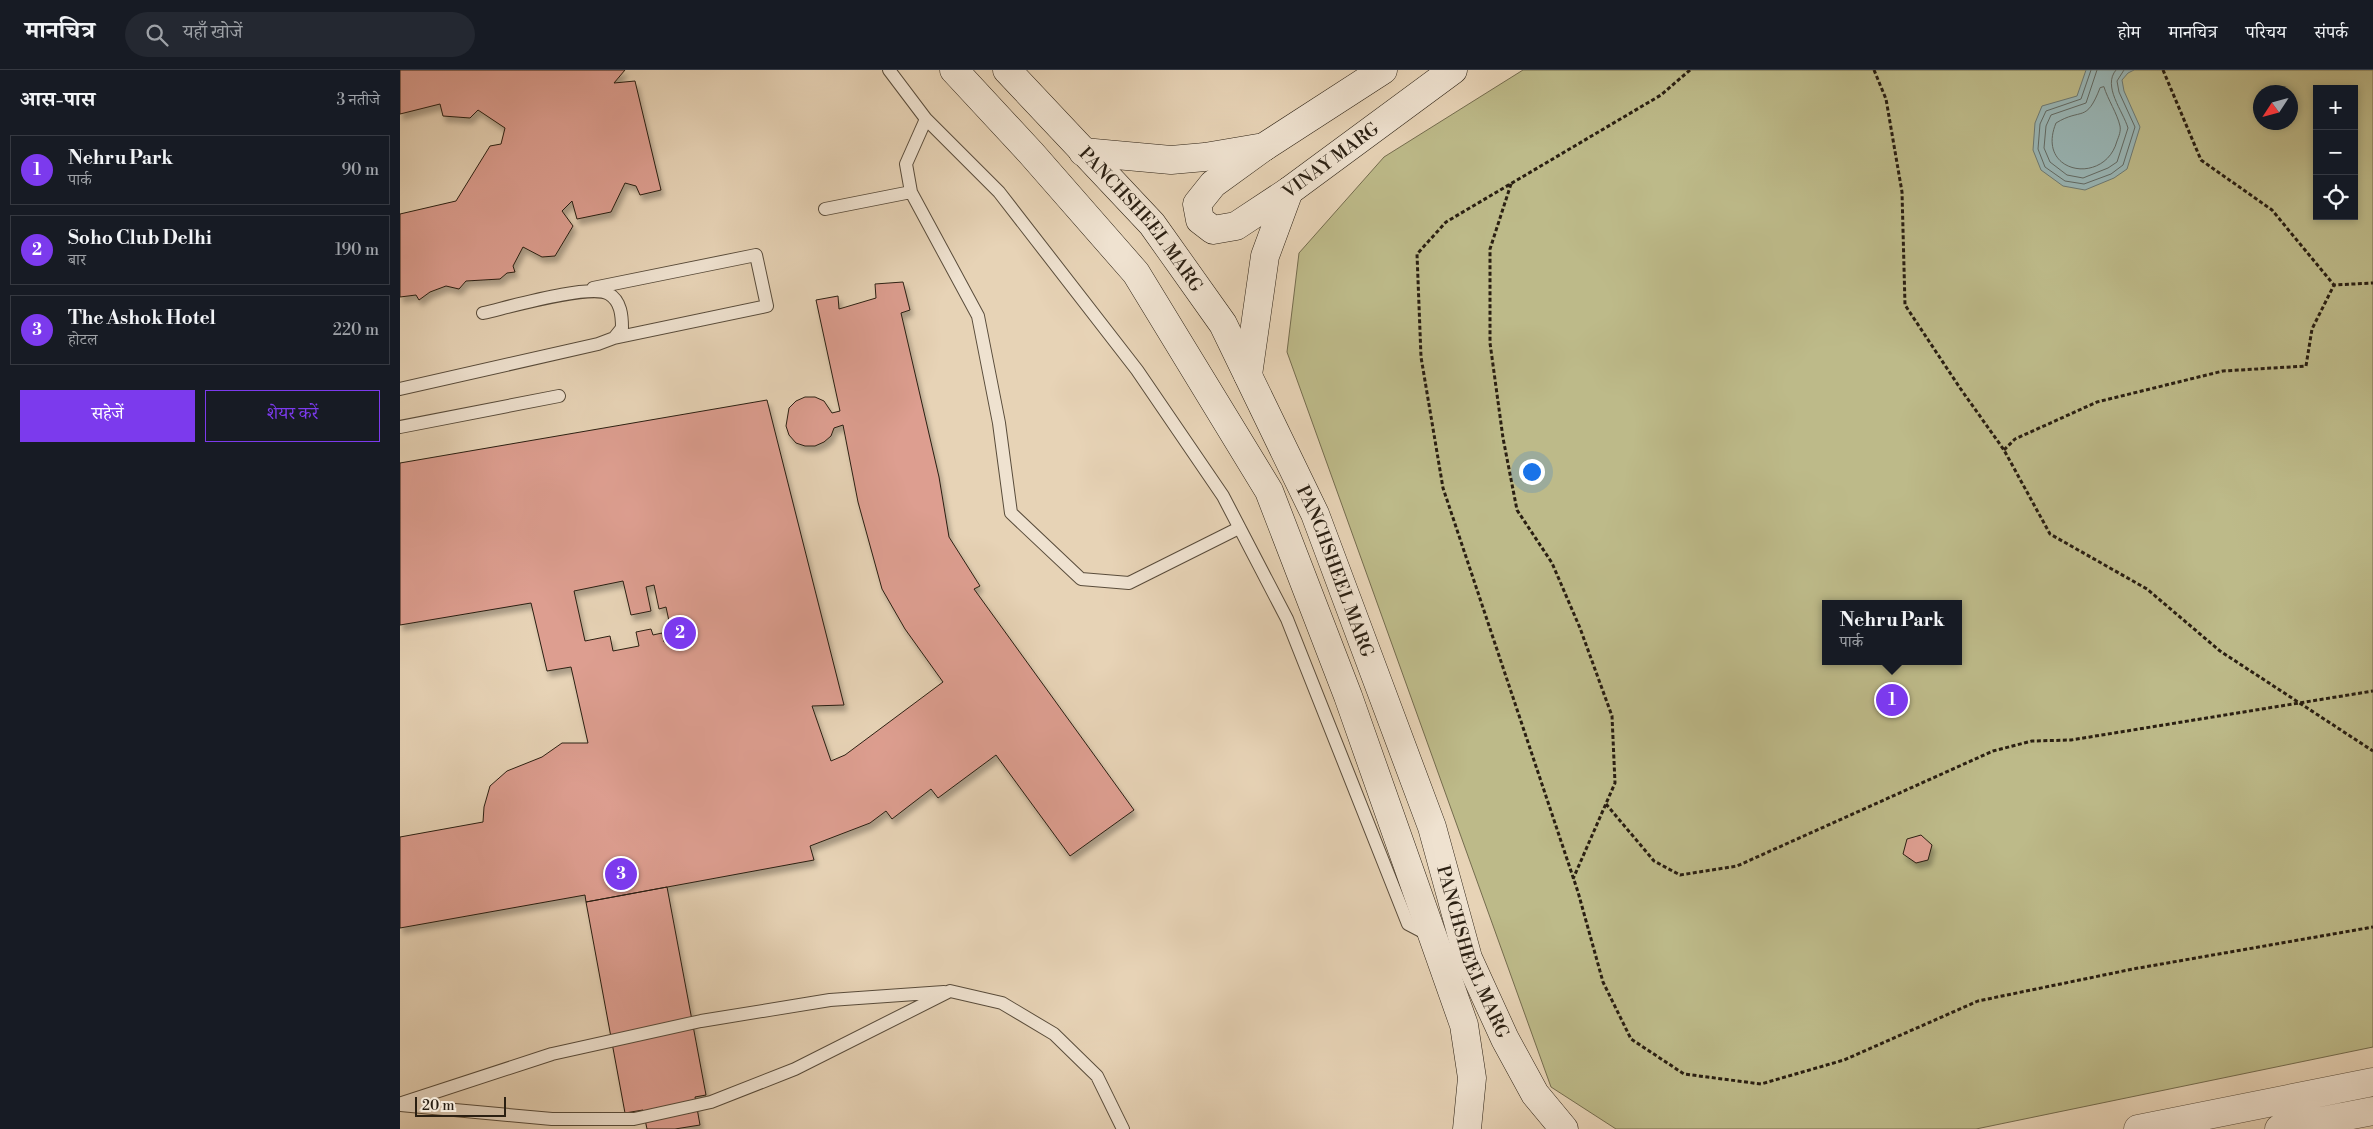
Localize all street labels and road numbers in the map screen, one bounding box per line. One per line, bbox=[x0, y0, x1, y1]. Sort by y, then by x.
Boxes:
street label: VINAY MARG bbox=[1277, 117, 1384, 204]
street label: PANCHSHEEL MARG bbox=[1074, 142, 1208, 297]
street label: PANCHSHEEL MARG bbox=[1291, 482, 1379, 661]
street label: PANCHSHEEL MARG bbox=[1431, 863, 1514, 1043]

